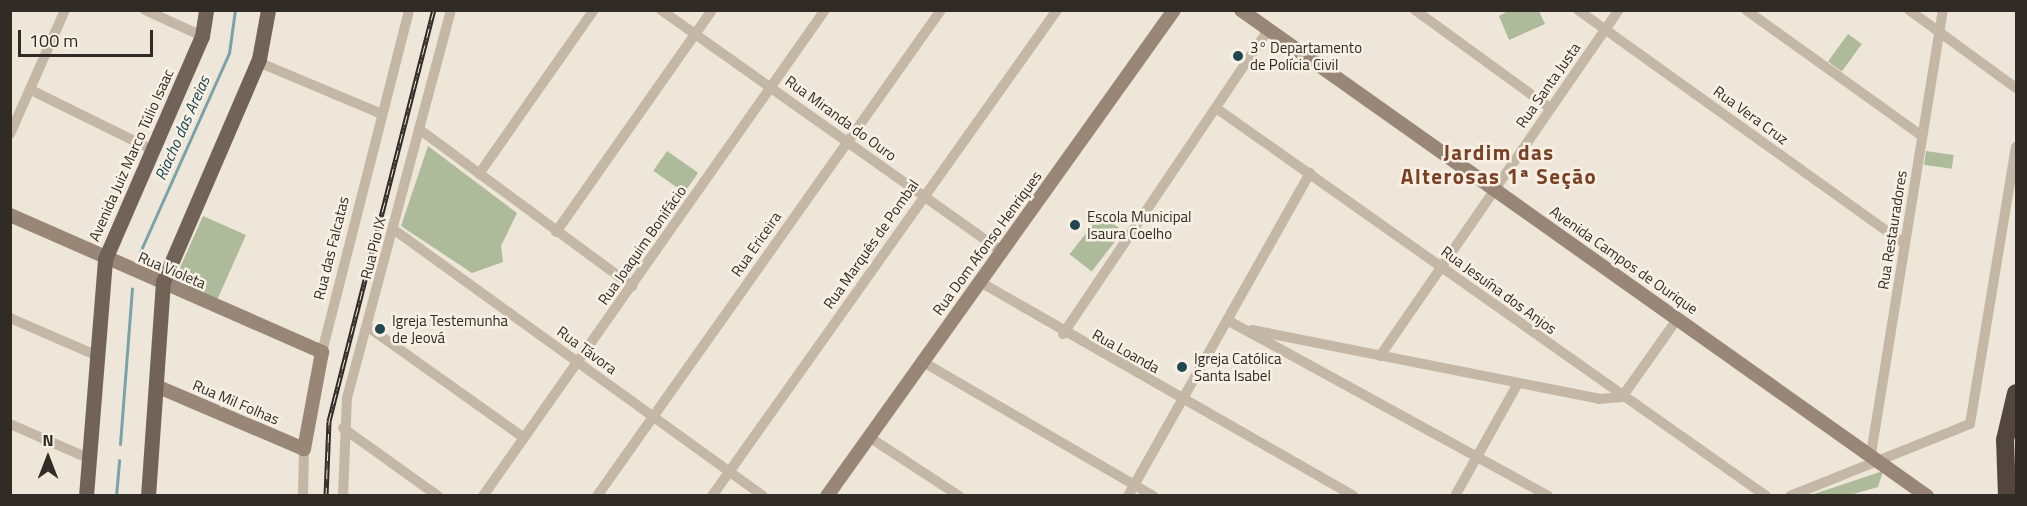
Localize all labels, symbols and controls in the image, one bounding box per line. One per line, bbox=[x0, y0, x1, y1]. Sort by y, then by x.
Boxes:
scale bar bbox=[21, 18, 156, 56]
text: 100 m bbox=[29, 27, 78, 54]
place label: 3° Departamento de Polícia Civil bbox=[1250, 38, 1362, 73]
street label: Rua Santa Justa bbox=[1512, 39, 1584, 131]
marker: 3° Departamento de Polícia Civil bbox=[1231, 49, 1245, 63]
street label: Avenida Juiz Marco Túlio Isaac bbox=[85, 66, 177, 244]
street label: Rua Miranda do Ouro bbox=[782, 72, 900, 164]
water label: Riacho das Areias bbox=[150, 73, 214, 183]
street label: Rua Vera Cruz bbox=[1710, 82, 1792, 148]
district label: Jardim das Alterosas 1ª Seção bbox=[1414, 139, 1584, 189]
street label: Rua Dom Afonso Henriques bbox=[929, 167, 1045, 319]
street label: Rua Restauradores bbox=[1874, 169, 1910, 291]
street label: Rua Marquês de Pombal bbox=[820, 176, 922, 312]
street label: Rua Joaquim Bonifácio bbox=[594, 182, 690, 308]
street label: Rua das Falcatas bbox=[309, 194, 353, 302]
street label: Avenida Campos de Ourique bbox=[1547, 202, 1701, 318]
place label: Escola Municipal Isaura Coelho bbox=[1087, 207, 1192, 242]
street label: Rua Ericeira bbox=[727, 208, 785, 280]
street label: Rua Pio IX bbox=[357, 215, 389, 281]
marker: Escola Municipal Isaura Coelho bbox=[1068, 218, 1082, 232]
street label: Rua Jesuína dos Anjos bbox=[1438, 242, 1560, 338]
street label: Rua Violeta bbox=[135, 248, 209, 292]
place label: Igreja Testemunha de Jeová bbox=[392, 311, 508, 346]
marker: Igreja Testemunha de Jeová bbox=[373, 322, 387, 336]
street label: Rua Távora bbox=[554, 322, 620, 378]
street label: Rua Loanda bbox=[1089, 325, 1163, 377]
place label: Igreja Católica Santa Isabel bbox=[1194, 349, 1282, 384]
marker: Igreja Católica Santa Isabel bbox=[1175, 360, 1189, 374]
street label: Rua Mil Folhas bbox=[190, 376, 282, 428]
north arrow bbox=[18, 428, 78, 488]
text: N bbox=[42, 428, 54, 452]

